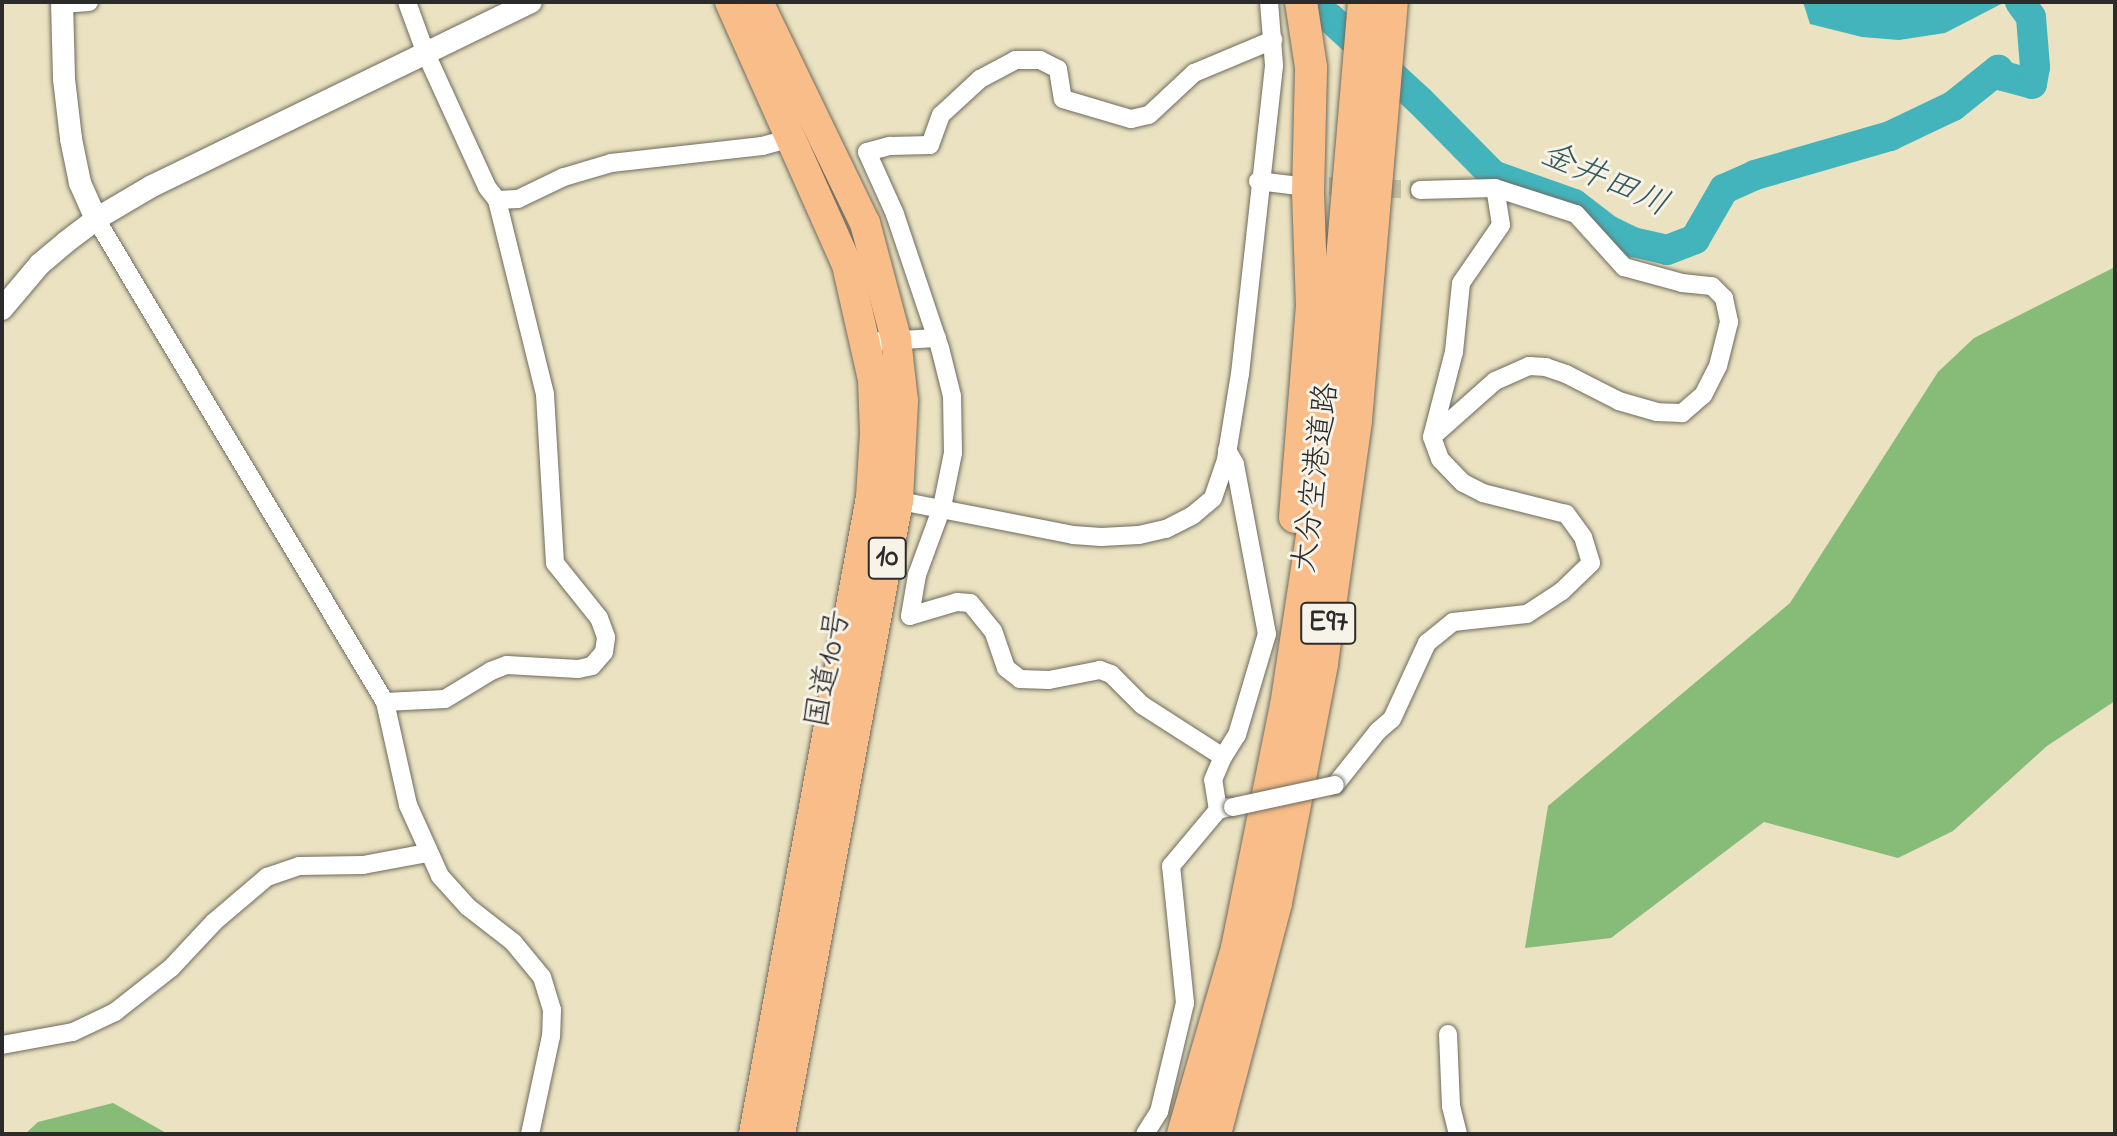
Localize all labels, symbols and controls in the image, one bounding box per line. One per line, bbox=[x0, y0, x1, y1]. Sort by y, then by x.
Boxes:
water label: 金井田川 bbox=[1534, 135, 1674, 227]
street label: 大分空港道路 bbox=[1287, 380, 1349, 576]
road number: 10 bbox=[867, 532, 907, 584]
road number: E97 bbox=[1300, 597, 1356, 649]
street label: 国道10号 bbox=[800, 606, 860, 732]

